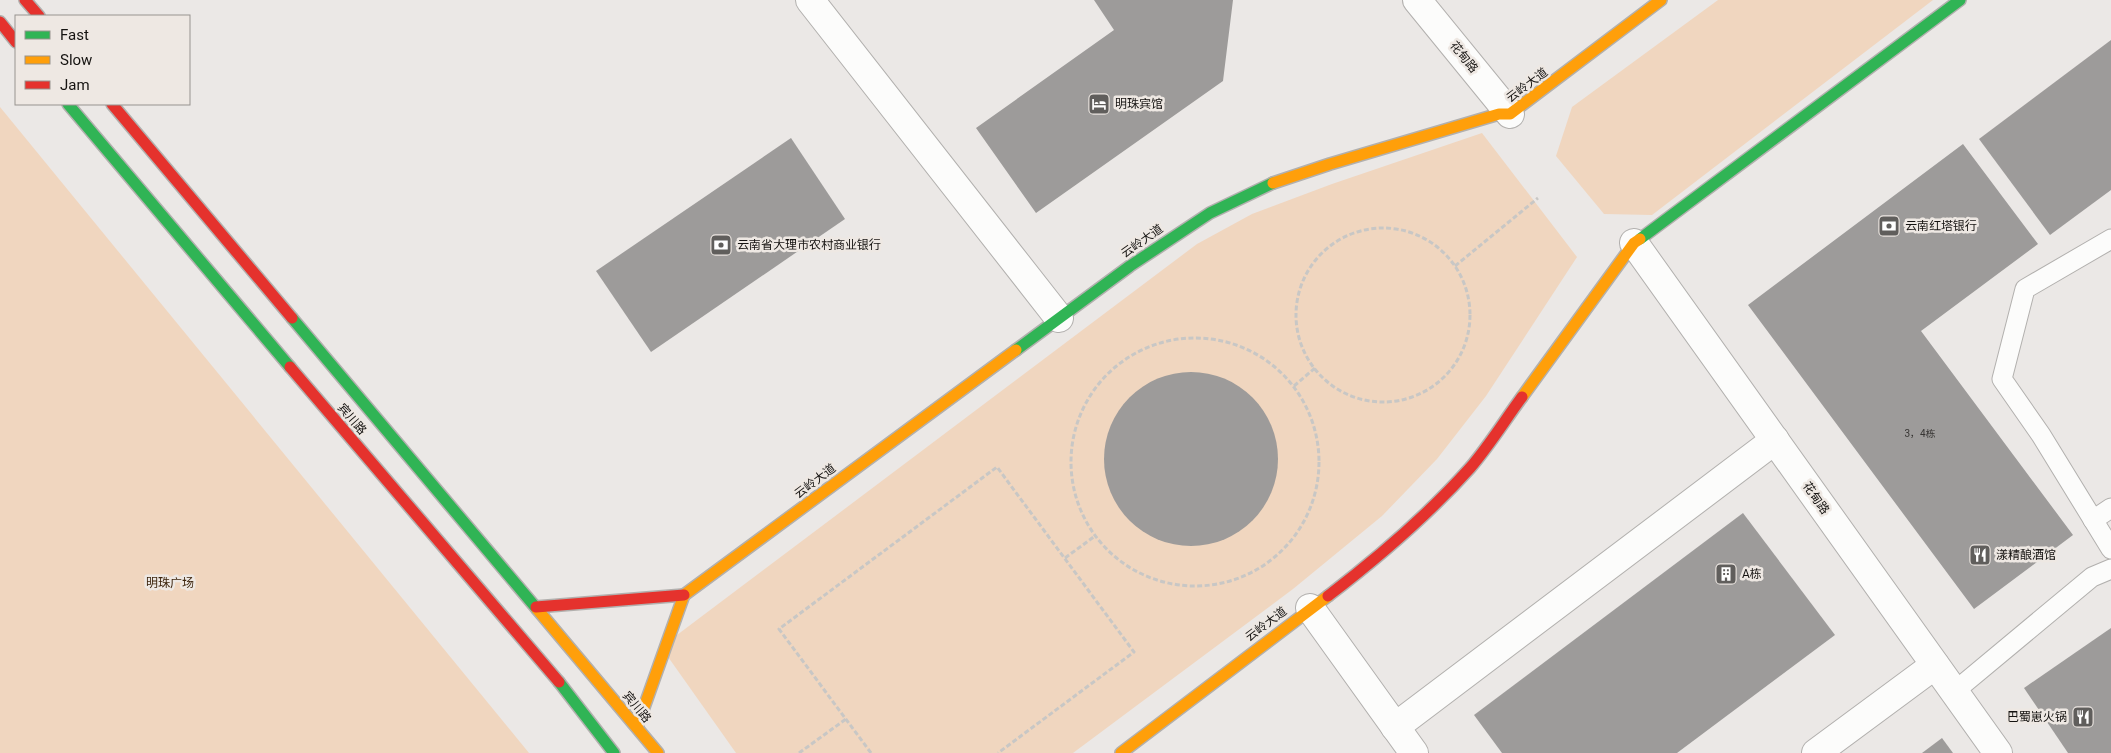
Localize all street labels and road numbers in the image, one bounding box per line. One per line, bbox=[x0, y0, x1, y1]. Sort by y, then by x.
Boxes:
street label: 花甸路 bbox=[1447, 39, 1481, 75]
street label: 云岭大道 bbox=[1504, 65, 1550, 105]
street label: 云岭大道 bbox=[1118, 221, 1166, 261]
street label: 宾川路 bbox=[335, 401, 369, 437]
street label: 云岭大道 bbox=[792, 461, 838, 501]
street label: 花甸路 bbox=[1800, 479, 1832, 517]
street label: 云岭大道 bbox=[1243, 604, 1289, 644]
street label: 宾川路 bbox=[620, 689, 654, 725]

